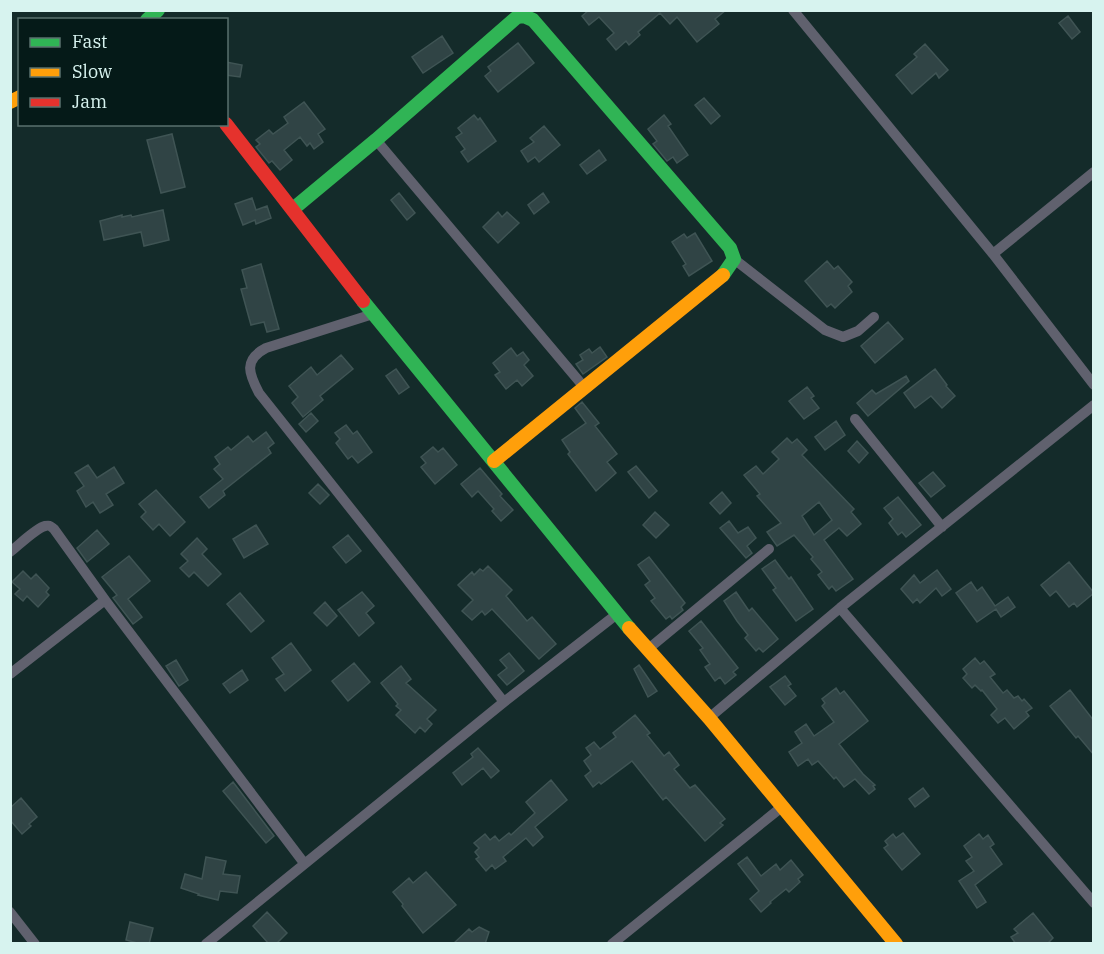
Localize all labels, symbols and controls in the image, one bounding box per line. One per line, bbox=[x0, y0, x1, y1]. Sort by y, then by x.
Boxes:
legend bbox=[18, 18, 228, 126]
text: Fast bbox=[72, 30, 107, 53]
text: Slow bbox=[72, 60, 112, 83]
text: Jam bbox=[72, 90, 107, 113]

